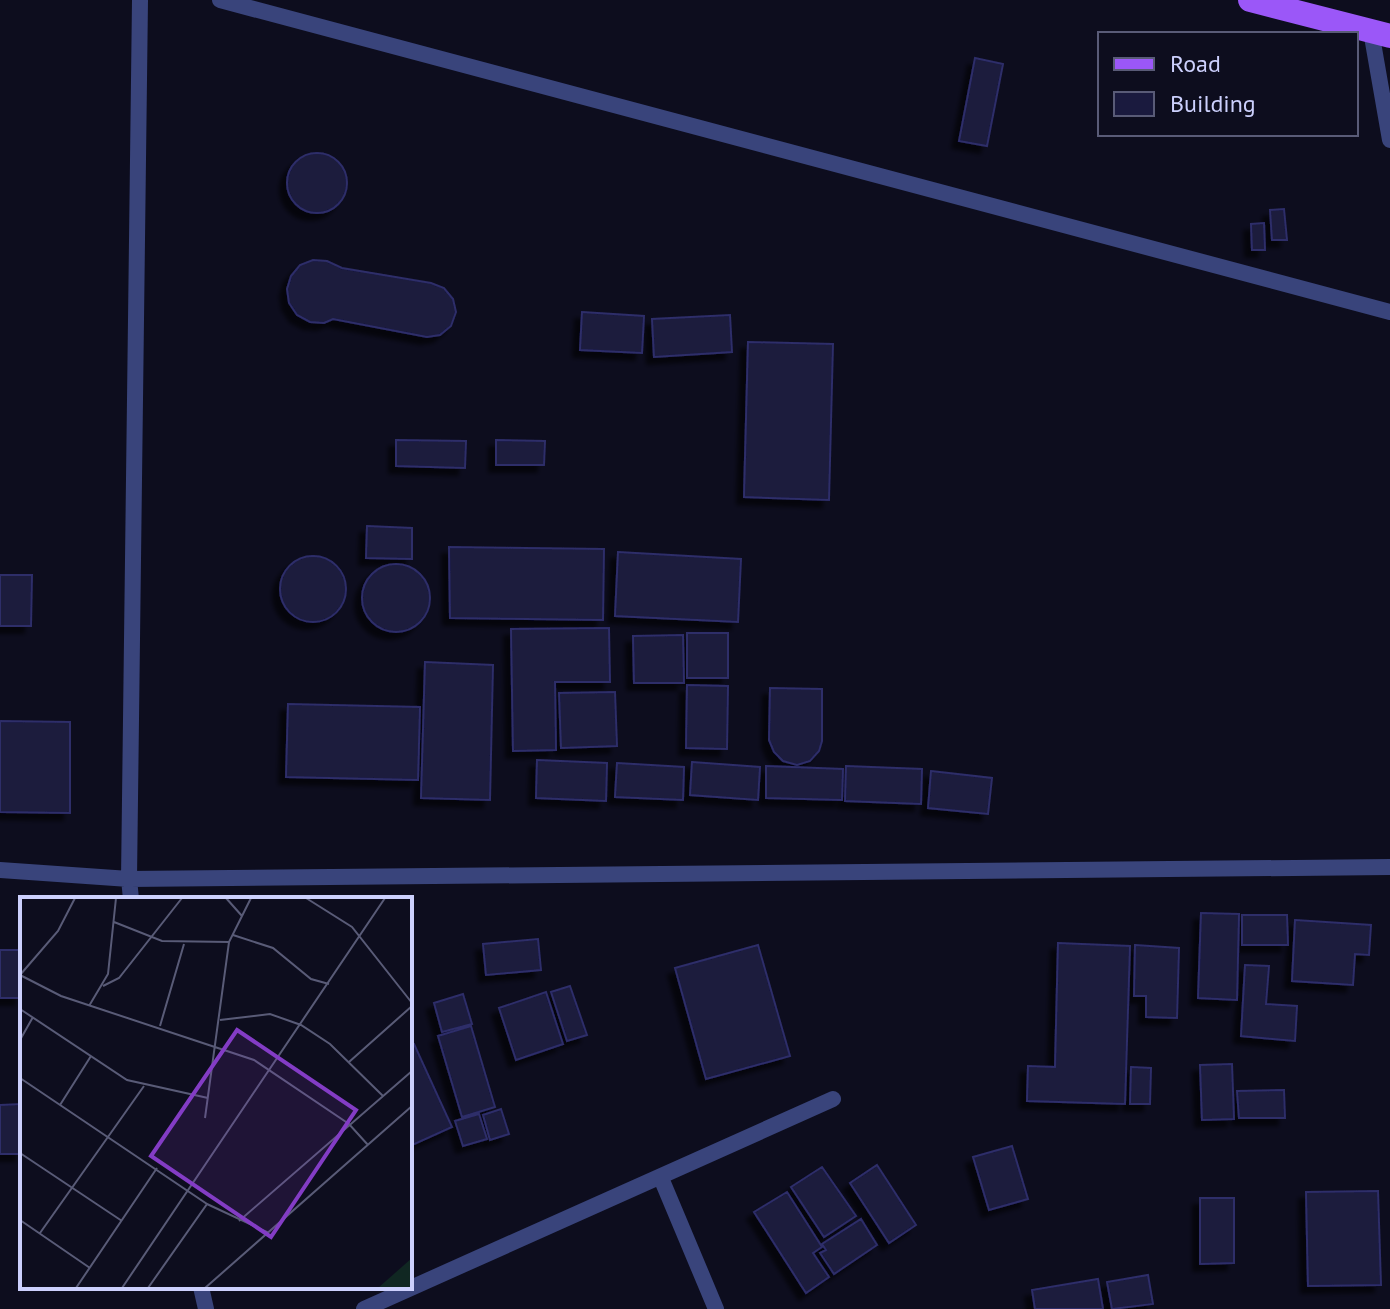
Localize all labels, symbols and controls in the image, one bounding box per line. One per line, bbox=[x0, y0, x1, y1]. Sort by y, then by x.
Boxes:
legend bbox=[1098, 32, 1358, 136]
text: Road bbox=[1170, 48, 1221, 79]
text: Building bbox=[1170, 88, 1256, 119]
inset map bbox=[20, 897, 412, 1289]

